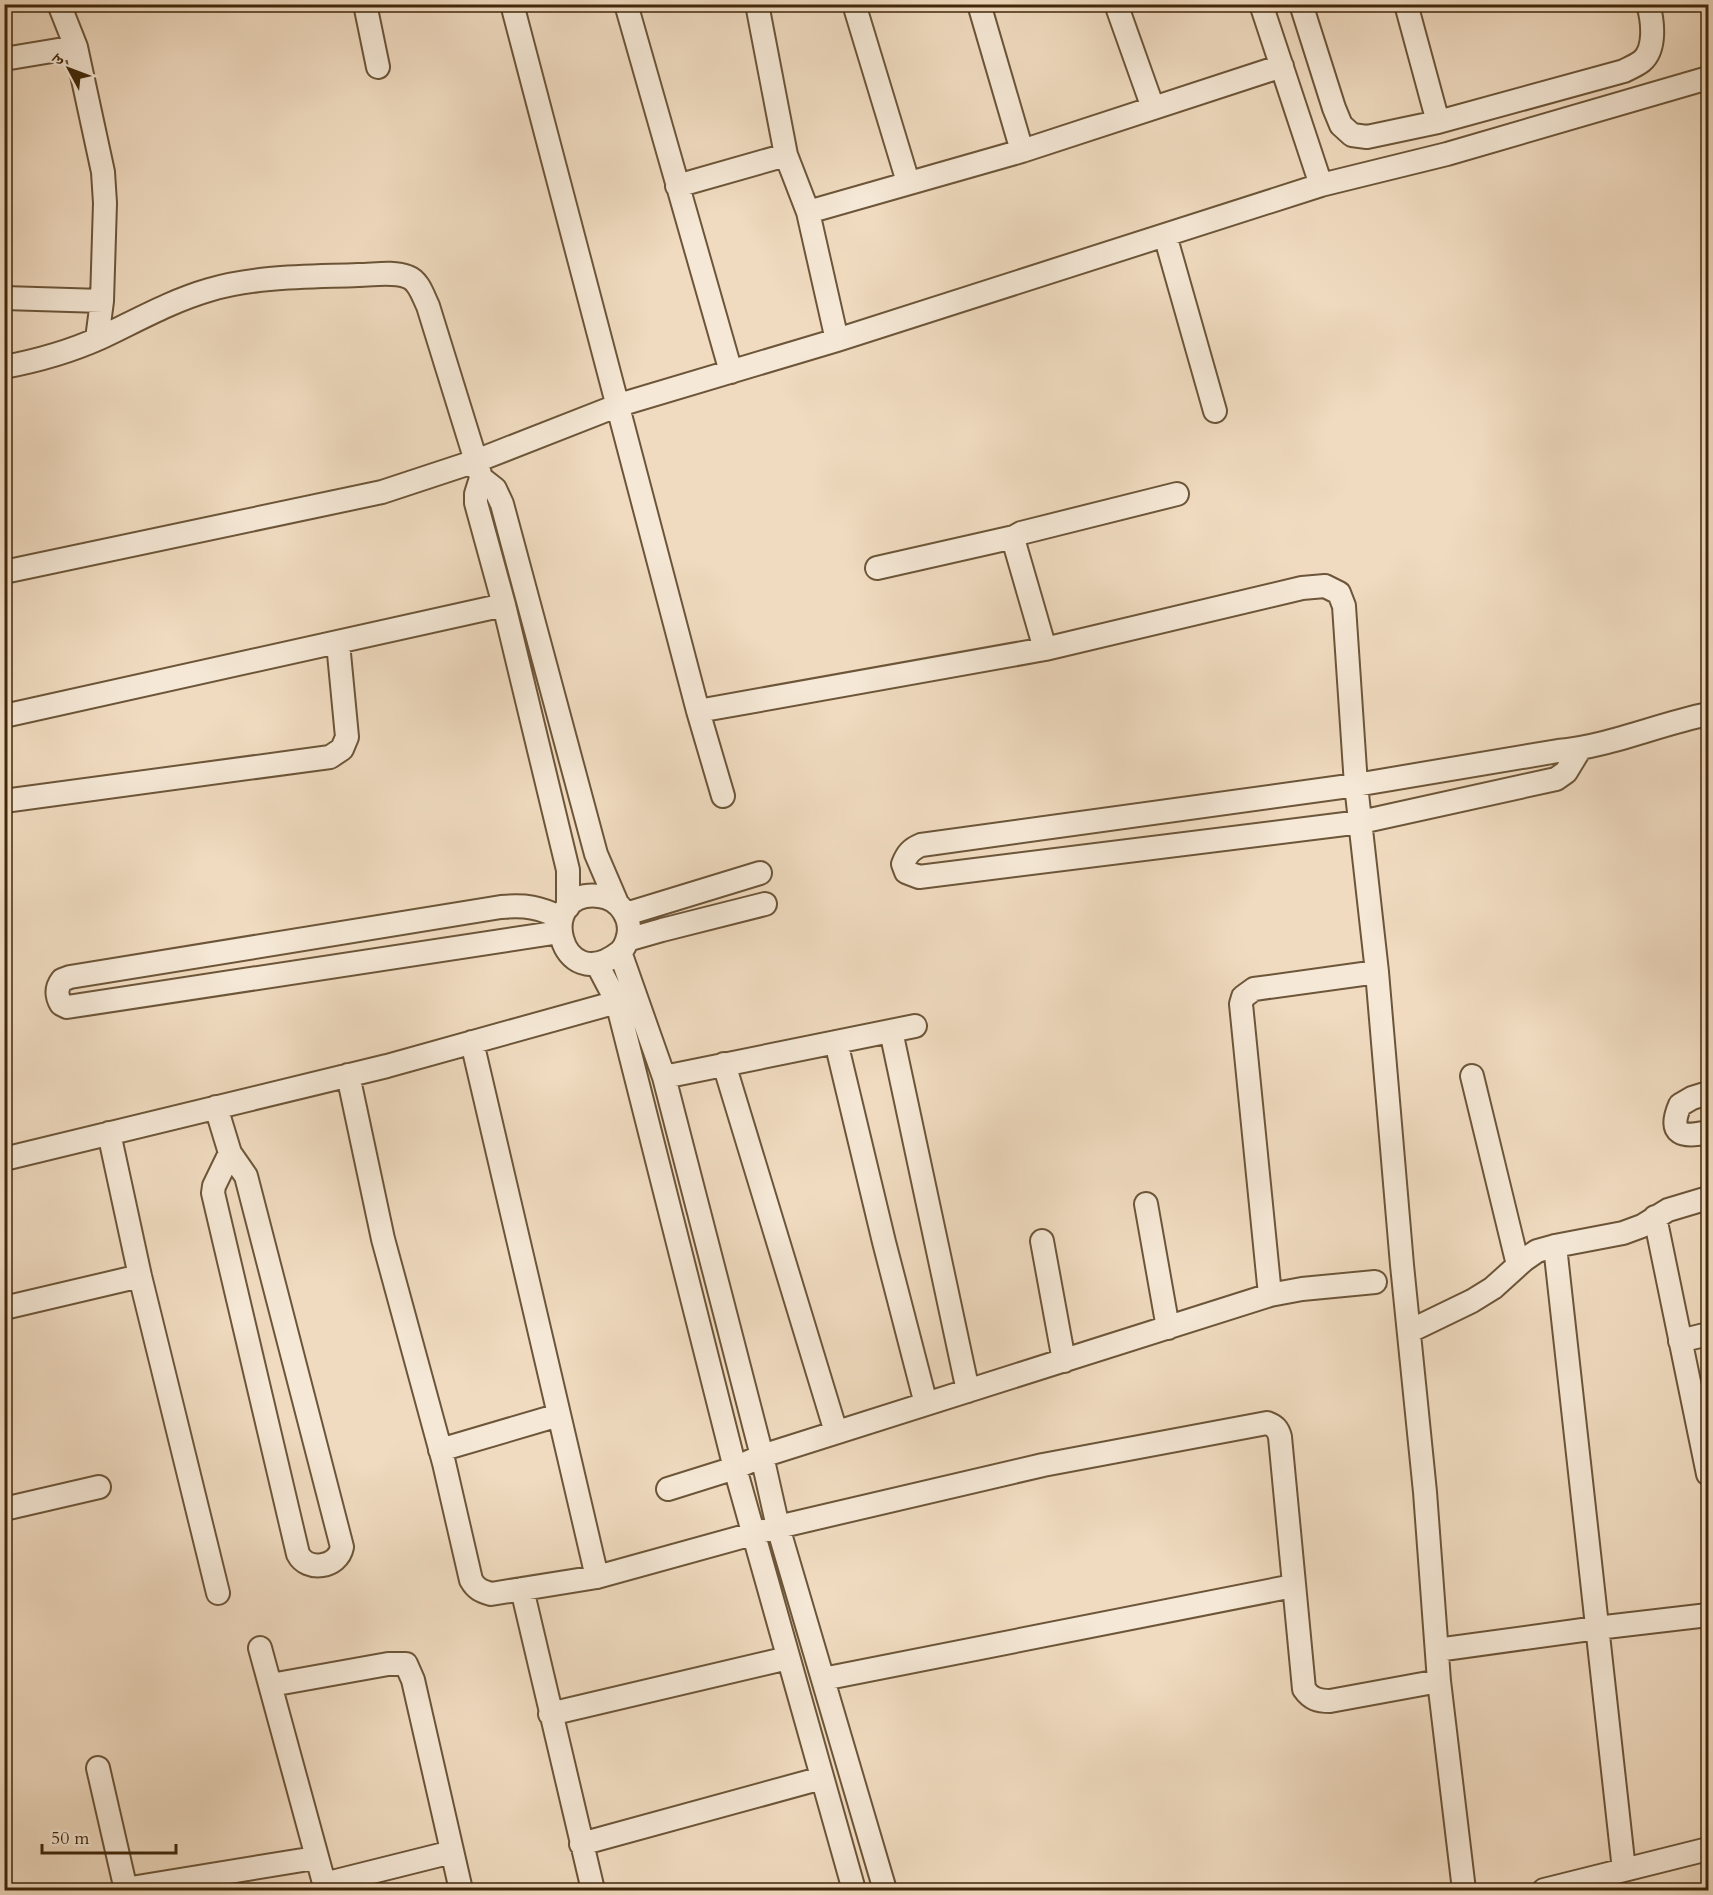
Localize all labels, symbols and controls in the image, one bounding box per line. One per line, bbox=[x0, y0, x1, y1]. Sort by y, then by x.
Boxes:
north arrow bbox=[39, 39, 99, 99]
text: उ bbox=[47, 48, 71, 71]
scale bar bbox=[42, 1817, 176, 1855]
text: 50 m bbox=[51, 1826, 90, 1851]

